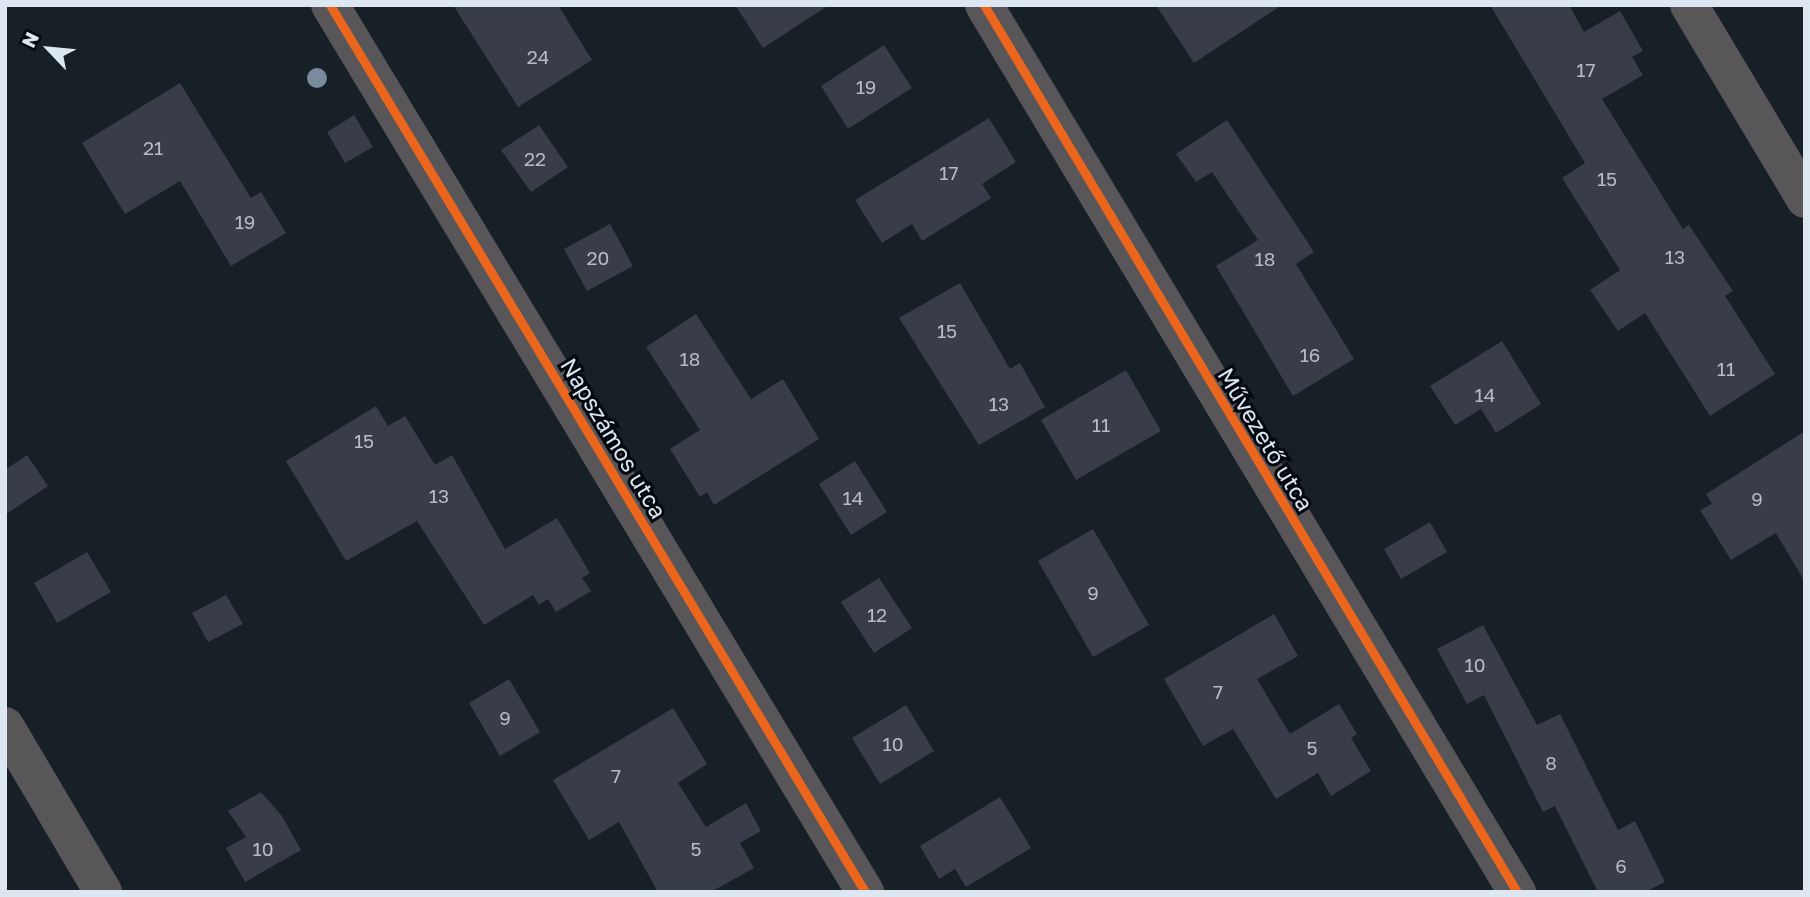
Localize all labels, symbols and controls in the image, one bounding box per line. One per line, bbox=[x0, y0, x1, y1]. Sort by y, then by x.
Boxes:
north arrow bbox=[14, 14, 84, 84]
text: N bbox=[16, 28, 43, 51]
house number: 24 bbox=[527, 46, 549, 68]
house number: 17 bbox=[1576, 59, 1596, 81]
house number: 19 bbox=[856, 76, 876, 98]
house number: 21 bbox=[143, 137, 163, 159]
house number: 22 bbox=[524, 148, 546, 170]
house number: 17 bbox=[939, 162, 959, 184]
house number: 15 bbox=[1597, 168, 1617, 190]
house number: 19 bbox=[235, 211, 255, 233]
house number: 13 bbox=[1665, 246, 1685, 268]
house number: 20 bbox=[587, 247, 609, 269]
house number: 18 bbox=[1255, 248, 1275, 270]
house number: 15 bbox=[937, 320, 957, 342]
house number: 16 bbox=[1300, 344, 1320, 366]
house number: 18 bbox=[680, 348, 700, 370]
street label: Napszámos utca bbox=[555, 353, 673, 523]
house number: 11 bbox=[1717, 358, 1735, 380]
street label: Művezető utca bbox=[1212, 362, 1320, 516]
house number: 14 bbox=[1475, 384, 1495, 406]
house number: 13 bbox=[989, 393, 1009, 415]
house number: 11 bbox=[1092, 414, 1110, 436]
house number: 15 bbox=[354, 430, 374, 452]
house number: 13 bbox=[429, 485, 449, 507]
house number: 14 bbox=[843, 487, 863, 509]
house number: 9 bbox=[1751, 488, 1763, 510]
house number: 9 bbox=[1087, 582, 1099, 604]
house number: 12 bbox=[867, 604, 887, 626]
house number: 10 bbox=[1465, 654, 1485, 676]
house number: 7 bbox=[1213, 681, 1223, 703]
house number: 9 bbox=[499, 707, 511, 729]
house number: 10 bbox=[883, 733, 903, 755]
house number: 5 bbox=[1306, 737, 1318, 759]
house number: 8 bbox=[1545, 752, 1557, 774]
house number: 7 bbox=[611, 765, 621, 787]
house number: 10 bbox=[253, 838, 273, 860]
house number: 5 bbox=[690, 838, 702, 860]
house number: 6 bbox=[1615, 855, 1627, 877]

